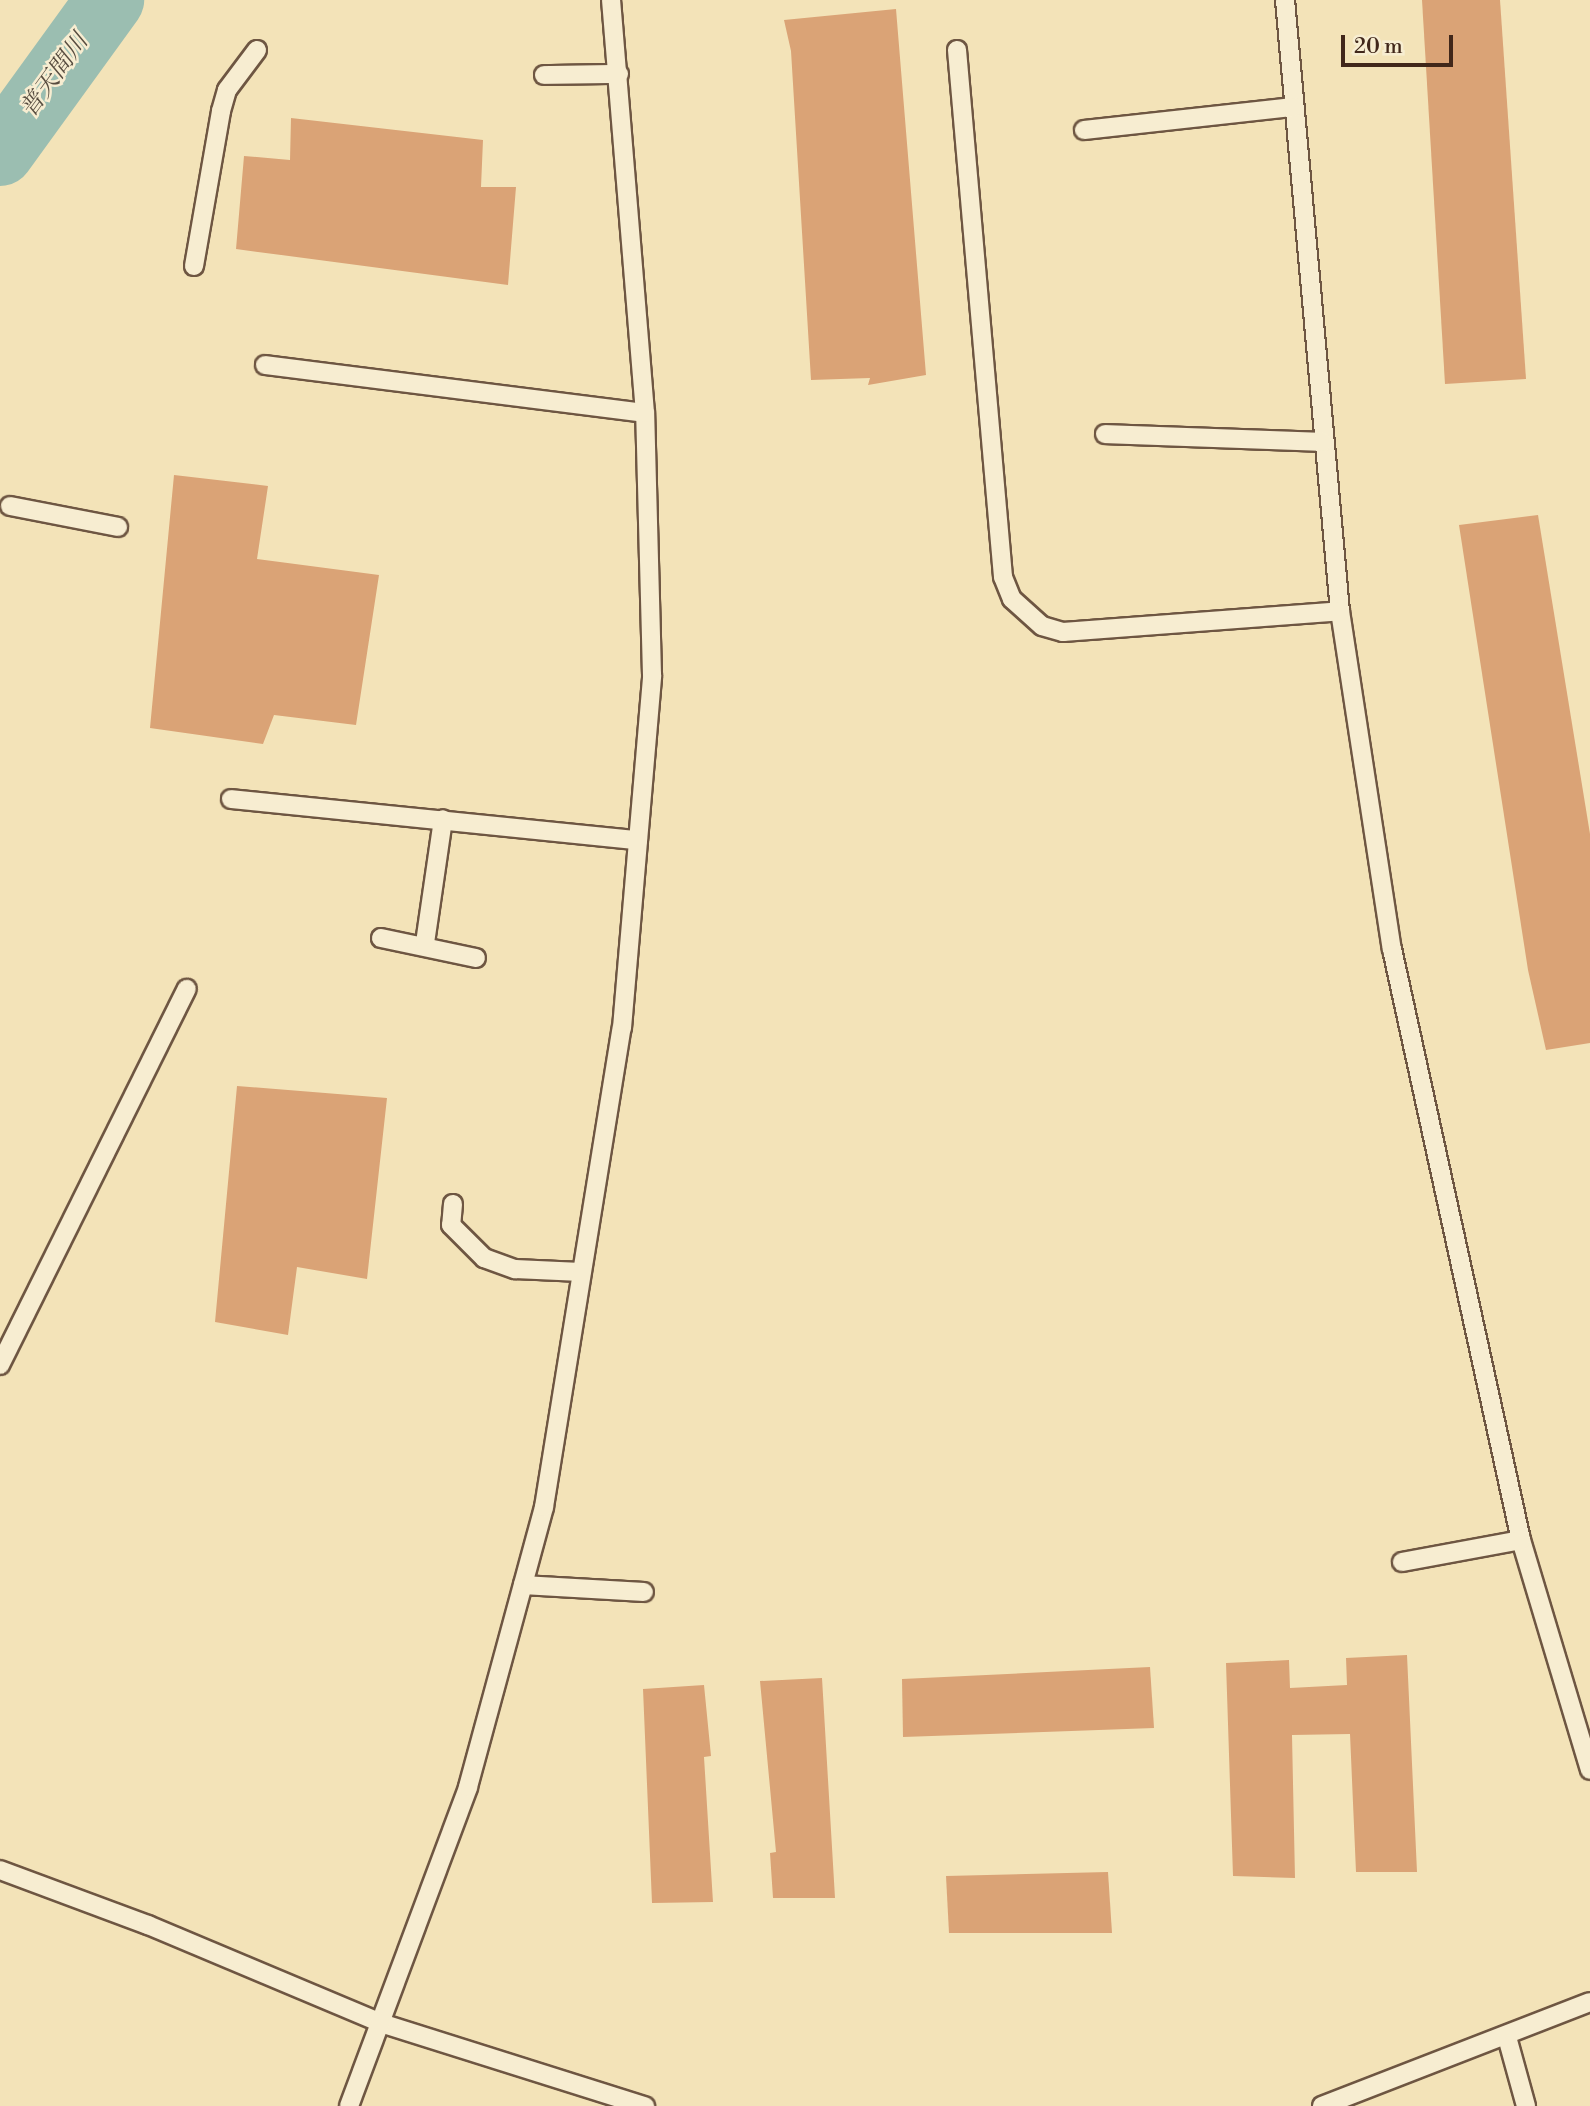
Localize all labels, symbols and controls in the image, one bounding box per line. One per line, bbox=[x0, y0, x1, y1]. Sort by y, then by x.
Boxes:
scale bar bbox=[1345, 21, 1457, 65]
water label: 普天間川 bbox=[15, 29, 95, 123]
text: 20 m bbox=[1354, 34, 1403, 60]

